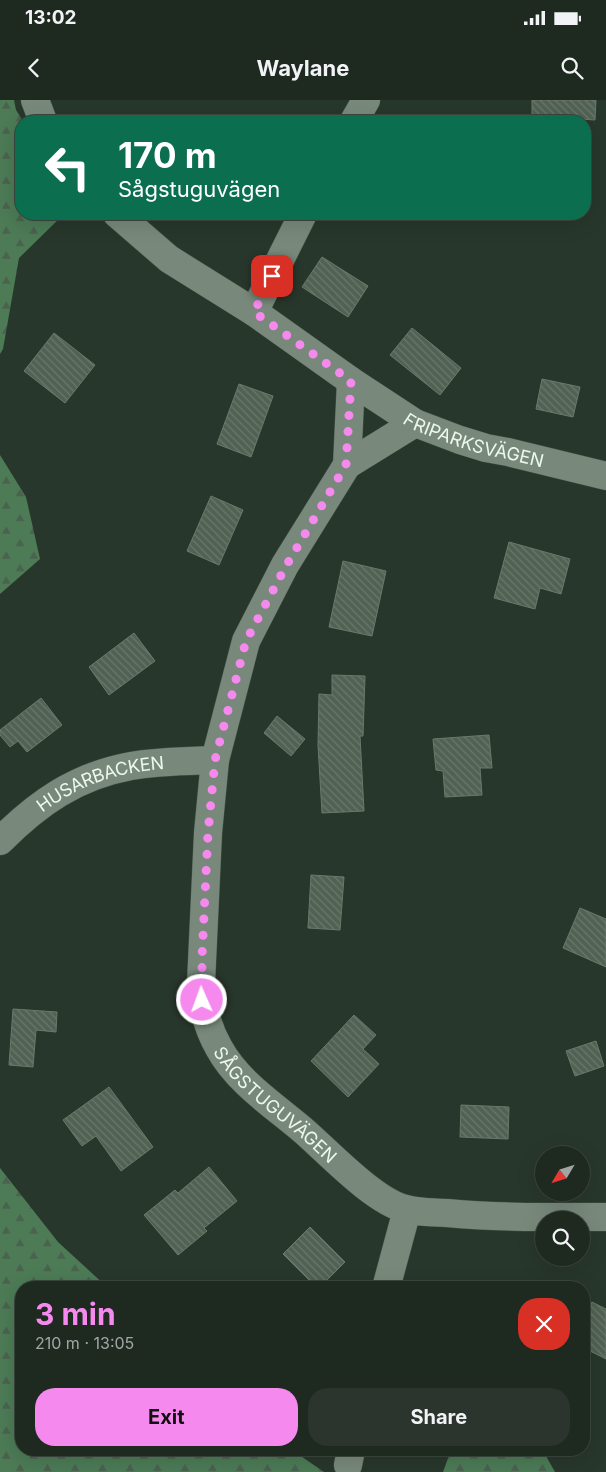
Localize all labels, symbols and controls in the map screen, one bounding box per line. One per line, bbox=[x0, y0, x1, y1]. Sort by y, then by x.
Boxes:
text: 13:02 bbox=[25, 6, 77, 29]
icon: back bbox=[20, 54, 48, 82]
icon: search bbox=[558, 54, 586, 82]
text: Waylane bbox=[257, 55, 349, 81]
text: 170 m bbox=[118, 134, 217, 176]
icon: left bbox=[35, 135, 100, 200]
text: Sågstuguvägen bbox=[118, 176, 280, 202]
pin bbox=[251, 255, 293, 297]
icon: arrive bbox=[258, 262, 286, 290]
street label: FRIPARKSVÄGEN bbox=[400, 408, 546, 471]
street label: HUSARBACKEN bbox=[32, 752, 165, 816]
position arrow bbox=[175, 973, 227, 1025]
street label: SÅGSTUGUVÄGEN bbox=[210, 1042, 341, 1167]
north arrow bbox=[535, 1146, 590, 1201]
map controls bbox=[535, 1146, 590, 1266]
button: search bbox=[535, 1211, 590, 1266]
text: 3 min bbox=[35, 1296, 116, 1332]
button: close bbox=[518, 1298, 570, 1350]
text: 210 m · 13:05 bbox=[35, 1333, 134, 1353]
button: Exit bbox=[35, 1388, 298, 1446]
button: Share bbox=[308, 1388, 570, 1446]

